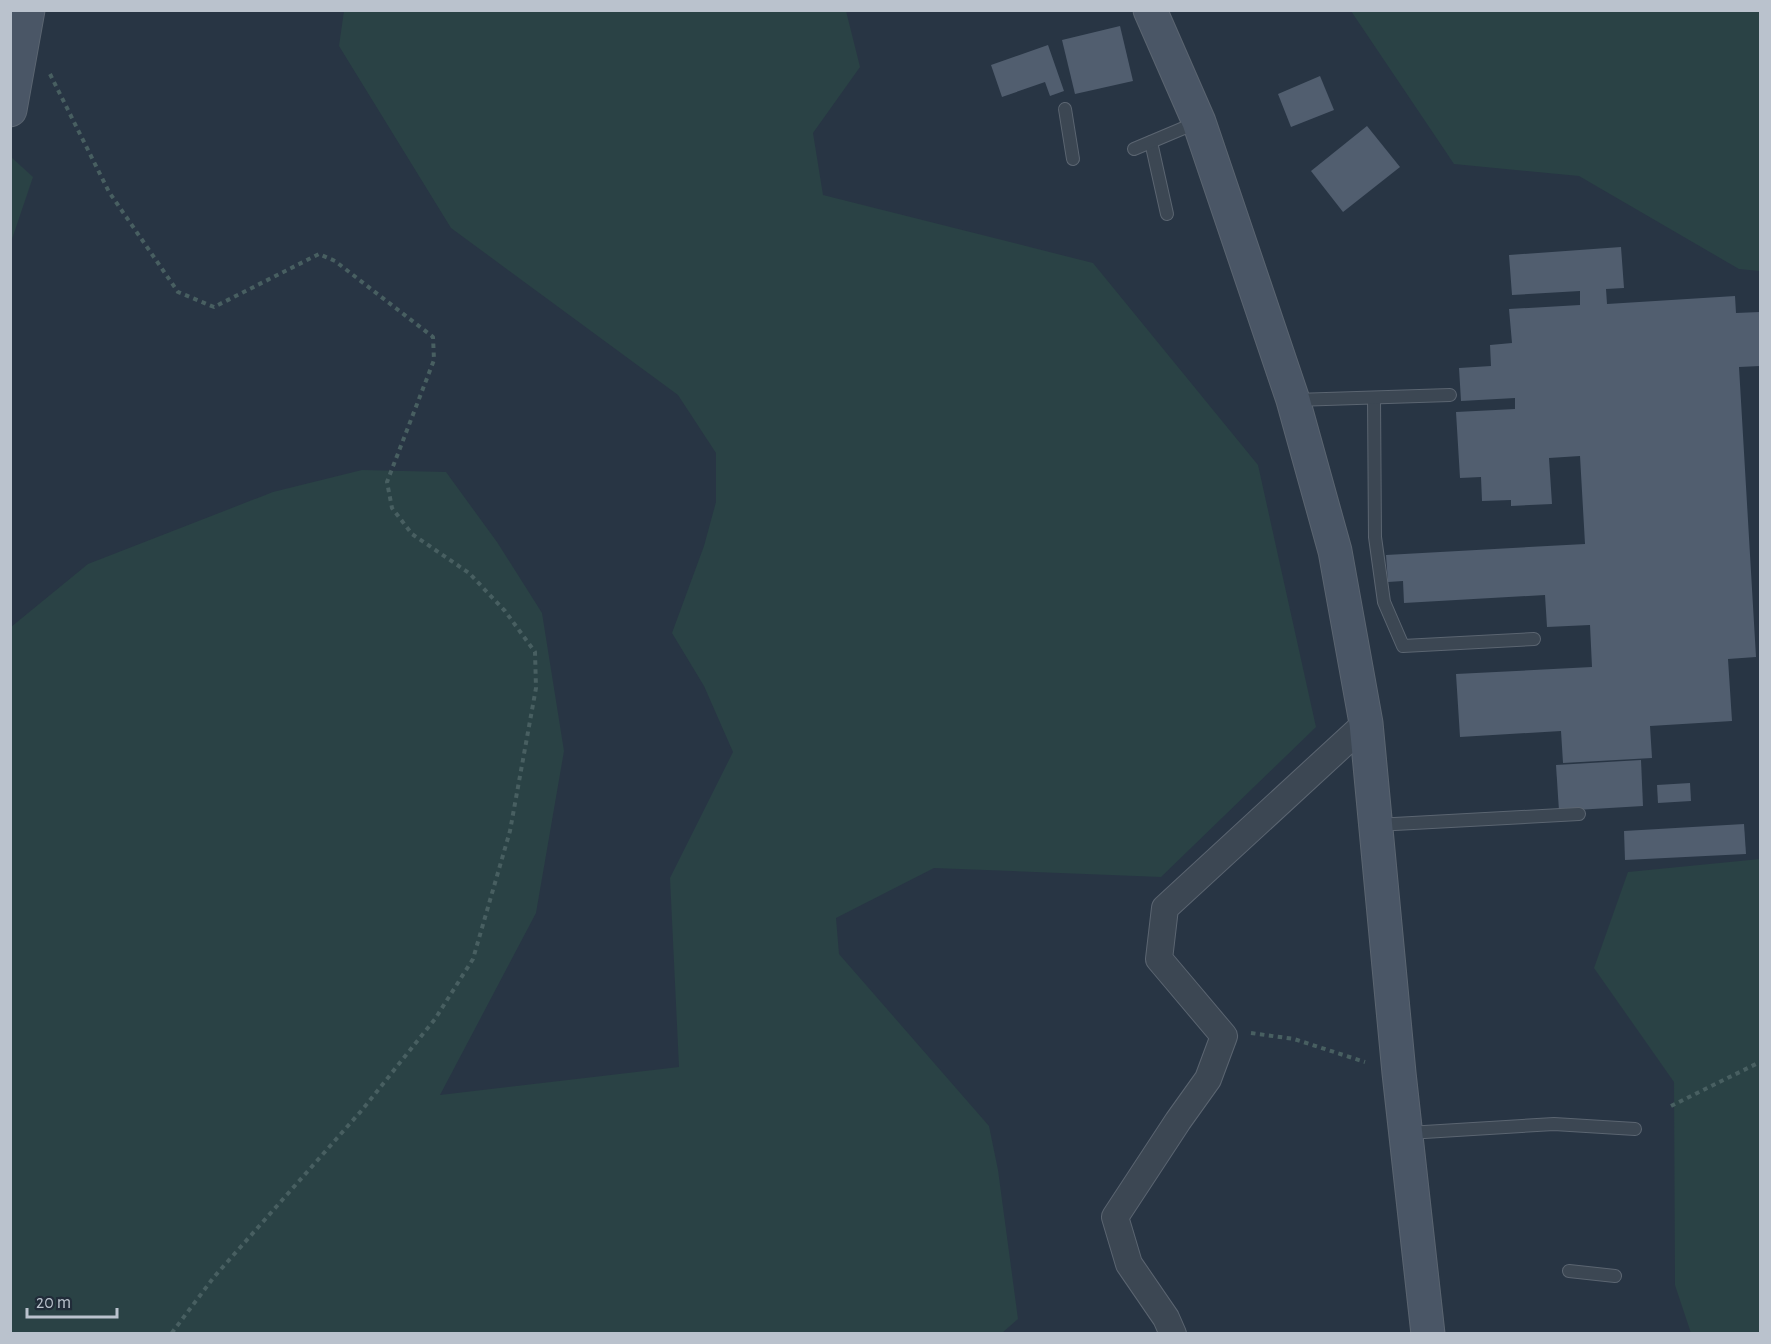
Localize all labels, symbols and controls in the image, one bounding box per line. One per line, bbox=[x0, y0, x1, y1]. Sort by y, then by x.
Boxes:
scale bar bbox=[27, 1281, 117, 1319]
text: 20 m bbox=[36, 1294, 71, 1312]

